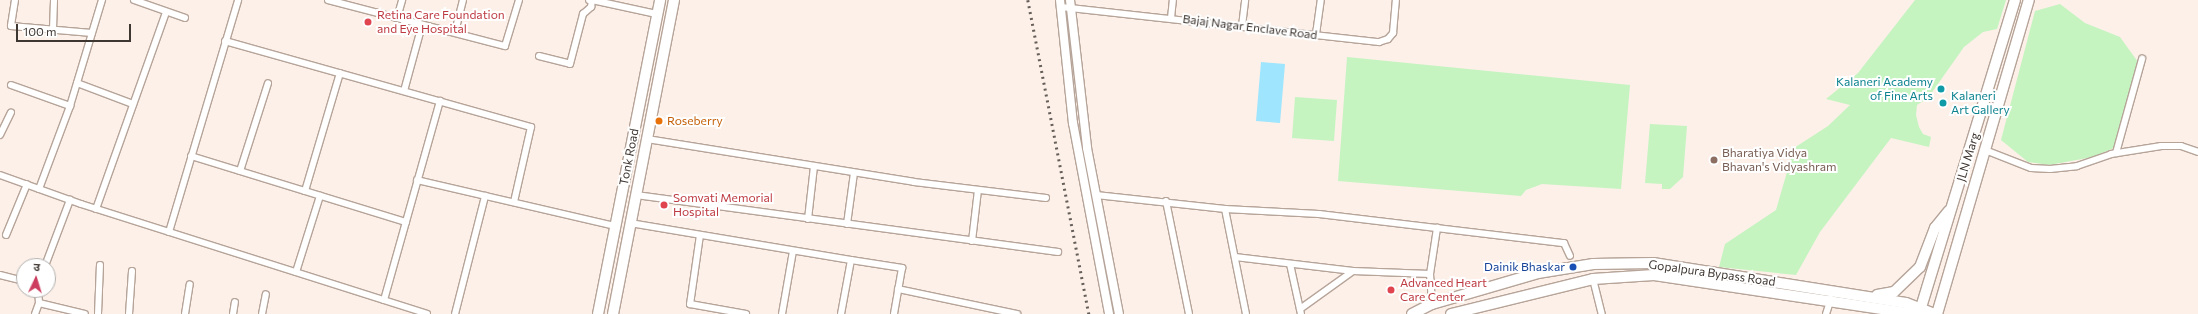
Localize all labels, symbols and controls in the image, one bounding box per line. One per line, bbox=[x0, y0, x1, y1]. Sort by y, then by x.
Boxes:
place label: Retina Care Foundation and Eye Hospital bbox=[377, 8, 505, 36]
street label: Bajaj Nagar Enclave Road bbox=[1182, 12, 1318, 42]
scale bar bbox=[18, 16, 133, 42]
marker: Retina Care Foundation and Eye Hospital bbox=[362, 16, 374, 28]
text: 100 m bbox=[23, 24, 57, 38]
place label: Kalaneri Academy of Fine Arts bbox=[1836, 75, 1933, 103]
marker: Kalaneri Academy of Fine Arts bbox=[1936, 84, 1946, 94]
place label: Kalaneri Art Gallery bbox=[1951, 89, 2010, 117]
marker: Kalaneri Art Gallery bbox=[1938, 98, 1948, 108]
place label: Roseberry bbox=[667, 114, 723, 128]
marker: Roseberry bbox=[654, 116, 664, 126]
street label: Tonk Road bbox=[616, 127, 642, 187]
street label: JLN Marg bbox=[1954, 131, 1982, 183]
place label: Bharatiya Vidya Bhavan's Vidyashram bbox=[1722, 146, 1837, 174]
marker: Bharatiya Vidya Bhavan's Vidyashram bbox=[1709, 155, 1719, 165]
place label: Somvati Memorial Hospital bbox=[673, 191, 773, 219]
marker: Somvati Memorial Hospital bbox=[658, 199, 670, 211]
street label: Gopalpura Bypass Road bbox=[1648, 257, 1776, 289]
north arrow bbox=[16, 258, 56, 298]
text: उ bbox=[33, 260, 40, 273]
place label: Dainik Bhaskar bbox=[1484, 260, 1565, 274]
marker: Dainik Bhaskar bbox=[1568, 262, 1578, 272]
place label: Advanced Heart Care Center bbox=[1400, 276, 1487, 304]
marker: Advanced Heart Care Center bbox=[1385, 284, 1397, 296]

